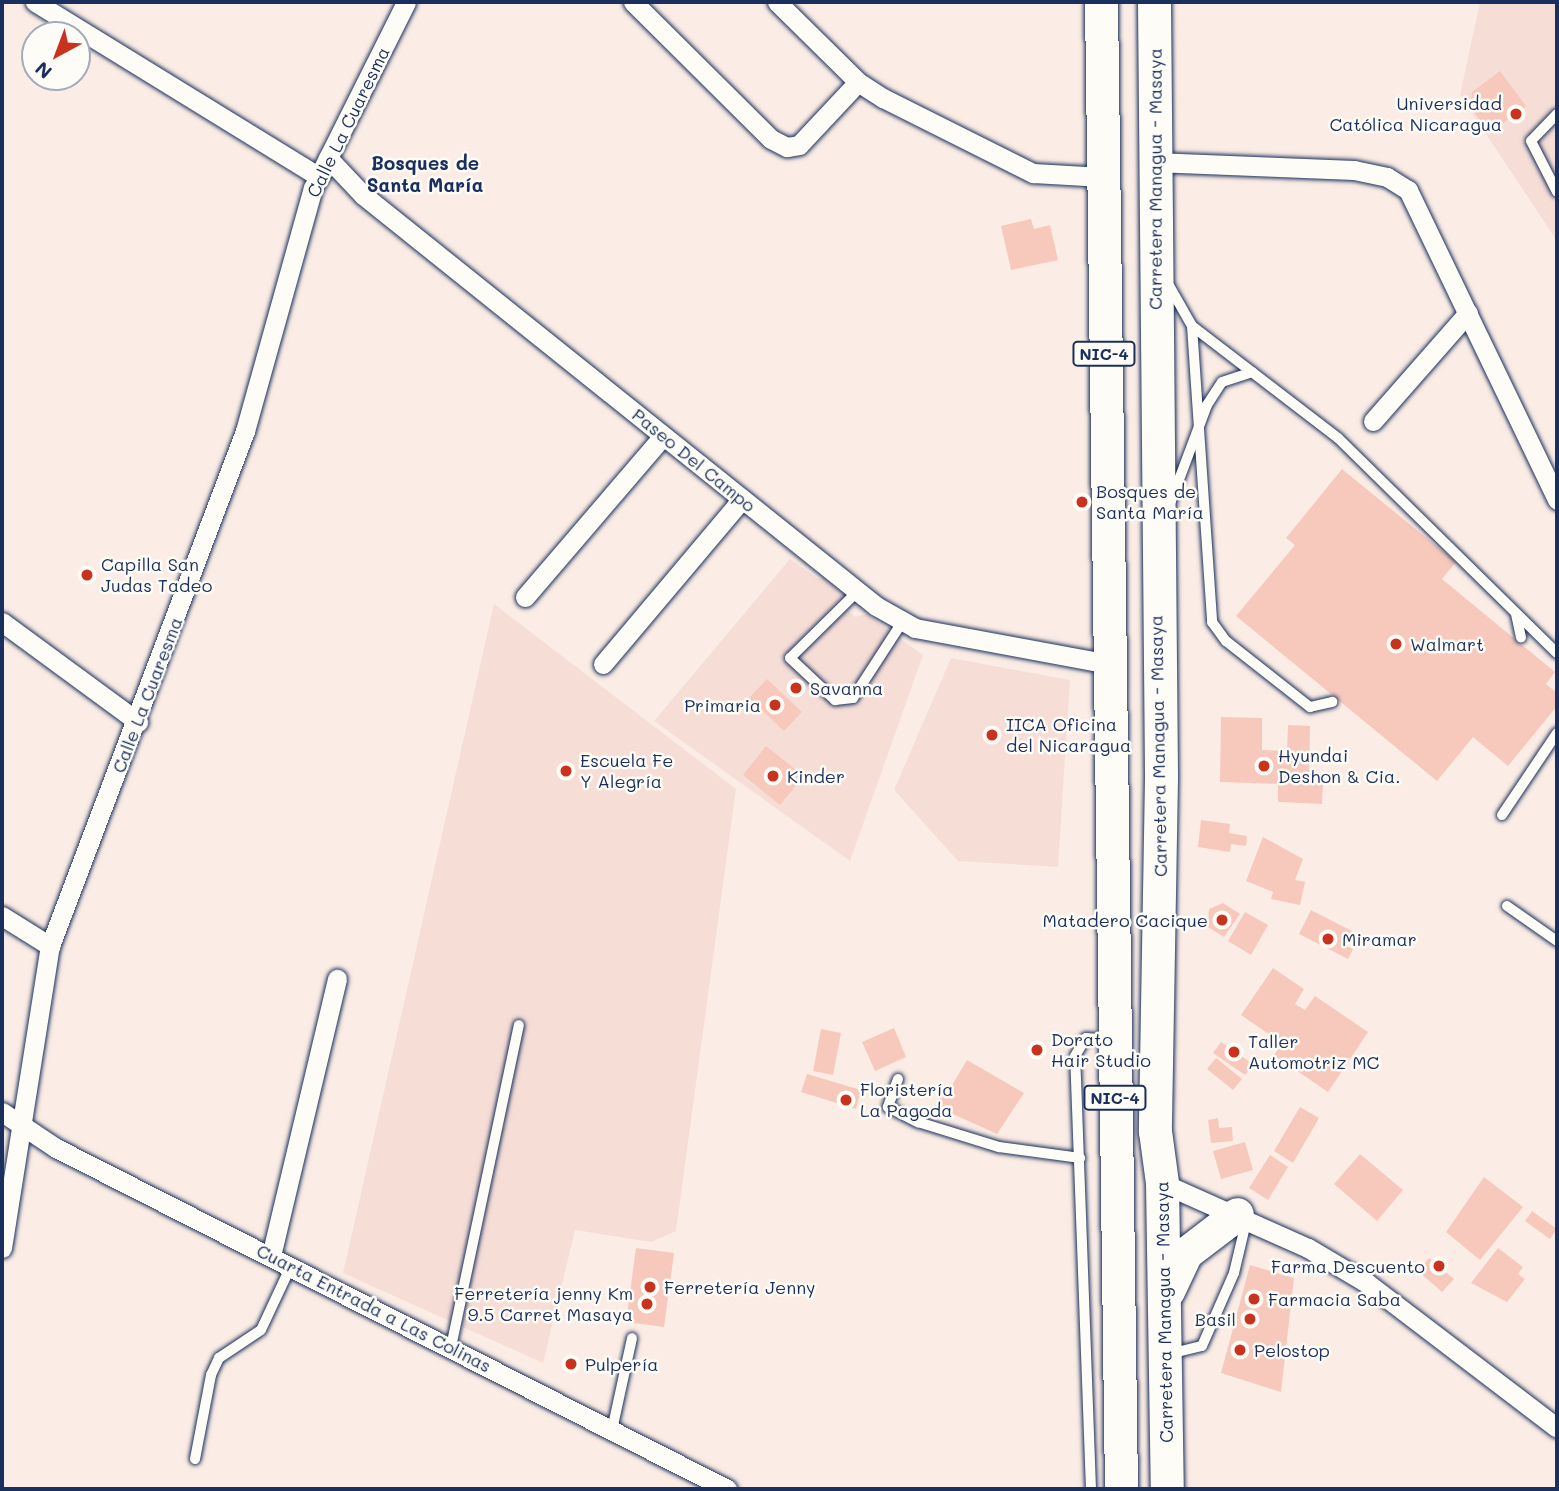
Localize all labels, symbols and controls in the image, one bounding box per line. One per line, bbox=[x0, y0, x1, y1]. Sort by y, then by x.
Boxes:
north arrow bbox=[21, 21, 91, 91]
street label: Calle La Cuaresma bbox=[302, 43, 394, 201]
street label: Carretera Managua - Masaya bbox=[1144, 48, 1166, 310]
text: N bbox=[30, 57, 57, 85]
place label: Universidad Católica Nicaragua bbox=[1329, 93, 1502, 136]
marker: Universidad Católica Nicaragua bbox=[1508, 106, 1524, 122]
district label: Bosques de Santa María bbox=[367, 152, 483, 196]
road number: NIC-4 bbox=[1071, 342, 1137, 366]
street label: Paseo Del Campo bbox=[628, 404, 760, 516]
place label: Bosques de Santa María bbox=[1096, 481, 1204, 524]
marker: Bosques de Santa María bbox=[1074, 494, 1090, 510]
place label: Capilla San Judas Tadeo bbox=[101, 554, 212, 596]
marker: Capilla San Judas Tadeo bbox=[79, 567, 95, 583]
street label: Calle La Cuaresma bbox=[107, 614, 187, 776]
street label: Carretera Managua - Masaya bbox=[1145, 615, 1171, 877]
place label: Walmart bbox=[1410, 633, 1484, 655]
marker: Walmart bbox=[1388, 636, 1404, 652]
place label: Savanna bbox=[810, 677, 883, 699]
marker: Savanna bbox=[788, 680, 804, 696]
place label: Primaria bbox=[684, 694, 761, 716]
marker: Primaria bbox=[767, 697, 783, 713]
place label: IICA Oficina del Nicaragua bbox=[1006, 714, 1131, 756]
marker: IICA Oficina del Nicaragua bbox=[984, 727, 1000, 743]
place label: Hyundai Deshon & Cia. bbox=[1278, 745, 1400, 788]
place label: Escuela Fe Y Alegría bbox=[580, 750, 673, 792]
marker: Hyundai Deshon & Cia. bbox=[1256, 758, 1272, 774]
marker: Escuela Fe Y Alegría bbox=[558, 763, 574, 779]
place label: Kinder bbox=[787, 765, 845, 787]
marker: Kinder bbox=[765, 768, 781, 784]
place label: Matadero Cacique bbox=[1043, 909, 1208, 931]
marker: Matadero Cacique bbox=[1214, 912, 1230, 928]
place label: Miramar bbox=[1342, 928, 1417, 950]
marker: Miramar bbox=[1320, 931, 1336, 947]
place label: Dorato Hair Studio bbox=[1051, 1029, 1151, 1072]
place label: Taller Automotriz MC bbox=[1248, 1031, 1379, 1074]
marker: Dorato Hair Studio bbox=[1029, 1042, 1045, 1058]
marker: Taller Automotriz MC bbox=[1226, 1044, 1242, 1060]
place label: Floristería La Pagoda bbox=[860, 1079, 954, 1122]
road number: NIC-4 bbox=[1082, 1086, 1148, 1110]
marker: Floristería La Pagoda bbox=[838, 1092, 854, 1108]
street label: Carretera Managua - Masaya bbox=[1151, 1181, 1177, 1443]
street label: Cuarta Entrada a Las Colinas bbox=[253, 1239, 495, 1377]
place label: Farma Descuento bbox=[1271, 1255, 1425, 1277]
marker: Farma Descuento bbox=[1431, 1258, 1447, 1274]
place label: Ferretería Jenny bbox=[664, 1276, 816, 1298]
marker: Ferretería Jenny bbox=[642, 1279, 658, 1295]
place label: Ferretería jenny Km 9.5 Carret Masaya bbox=[454, 1283, 633, 1326]
place label: Farmacia Saba bbox=[1268, 1288, 1401, 1310]
marker: Farmacia Saba bbox=[1246, 1291, 1262, 1307]
marker: Ferretería jenny Km 9.5 Carret Masaya bbox=[639, 1296, 655, 1312]
place label: Basil bbox=[1195, 1308, 1236, 1330]
marker: Basil bbox=[1242, 1311, 1258, 1327]
place label: Pelostop bbox=[1254, 1339, 1330, 1361]
marker: Pelostop bbox=[1232, 1342, 1248, 1358]
place label: Pulpería bbox=[585, 1353, 659, 1375]
marker: Pulpería bbox=[563, 1356, 579, 1372]

